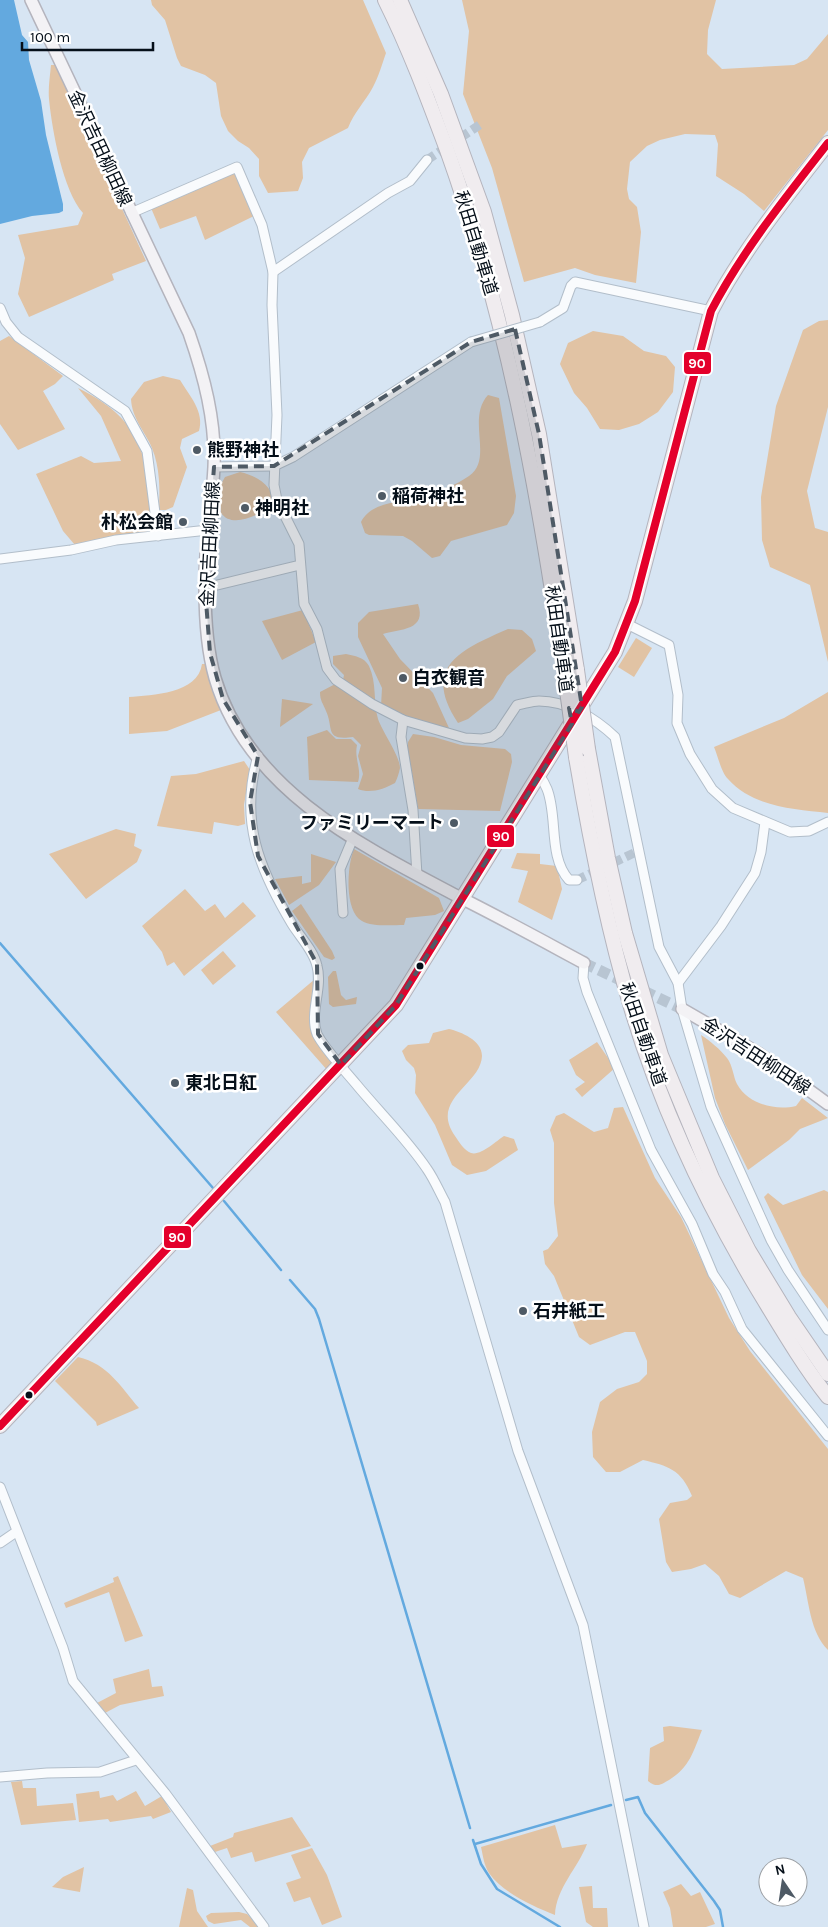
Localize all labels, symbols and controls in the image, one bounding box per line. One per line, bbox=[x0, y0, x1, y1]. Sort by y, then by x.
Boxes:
scale bar bbox=[22, 20, 154, 52]
text: 100 m bbox=[30, 28, 70, 46]
street label: 金沢吉田柳田線 bbox=[63, 86, 137, 210]
street label: 秋田自動車道 bbox=[450, 188, 502, 298]
line badge: 90 bbox=[683, 351, 712, 375]
text: 90 bbox=[688, 355, 706, 372]
place label: 熊野神社 bbox=[207, 439, 279, 461]
marker: 熊野神社 bbox=[191, 444, 203, 456]
street label: 金沢吉田柳田線 bbox=[196, 481, 224, 607]
place label: 稲荷神社 bbox=[392, 485, 464, 507]
marker: 稲荷神社 bbox=[376, 490, 388, 502]
place label: 神明社 bbox=[255, 497, 309, 519]
marker: 神明社 bbox=[239, 502, 251, 514]
place label: 朴松会館 bbox=[101, 511, 173, 533]
marker: 朴松会館 bbox=[177, 516, 189, 528]
street label: 秋田自動車道 bbox=[541, 584, 577, 694]
place label: 白衣観音 bbox=[413, 667, 485, 689]
marker: 白衣観音 bbox=[397, 672, 409, 684]
place label: ファミリーマート bbox=[300, 812, 444, 834]
marker: ファミリーマート bbox=[448, 817, 460, 829]
line badge: 90 bbox=[486, 824, 515, 848]
text: 90 bbox=[492, 828, 510, 845]
unlabelled marker bbox=[415, 961, 425, 971]
street label: 秋田自動車道 bbox=[615, 979, 671, 1089]
street label: 金沢吉田柳田線 bbox=[697, 1012, 815, 1100]
place label: 東北日紅 bbox=[185, 1072, 257, 1094]
marker: 東北日紅 bbox=[169, 1077, 181, 1089]
line badge: 90 bbox=[163, 1225, 192, 1249]
text: 90 bbox=[168, 1229, 186, 1246]
place label: 石井紙工 bbox=[533, 1300, 605, 1322]
marker: 石井紙工 bbox=[517, 1305, 529, 1317]
unlabelled marker bbox=[24, 1390, 34, 1400]
north arrow bbox=[758, 1857, 808, 1907]
text: N bbox=[773, 1860, 787, 1879]

